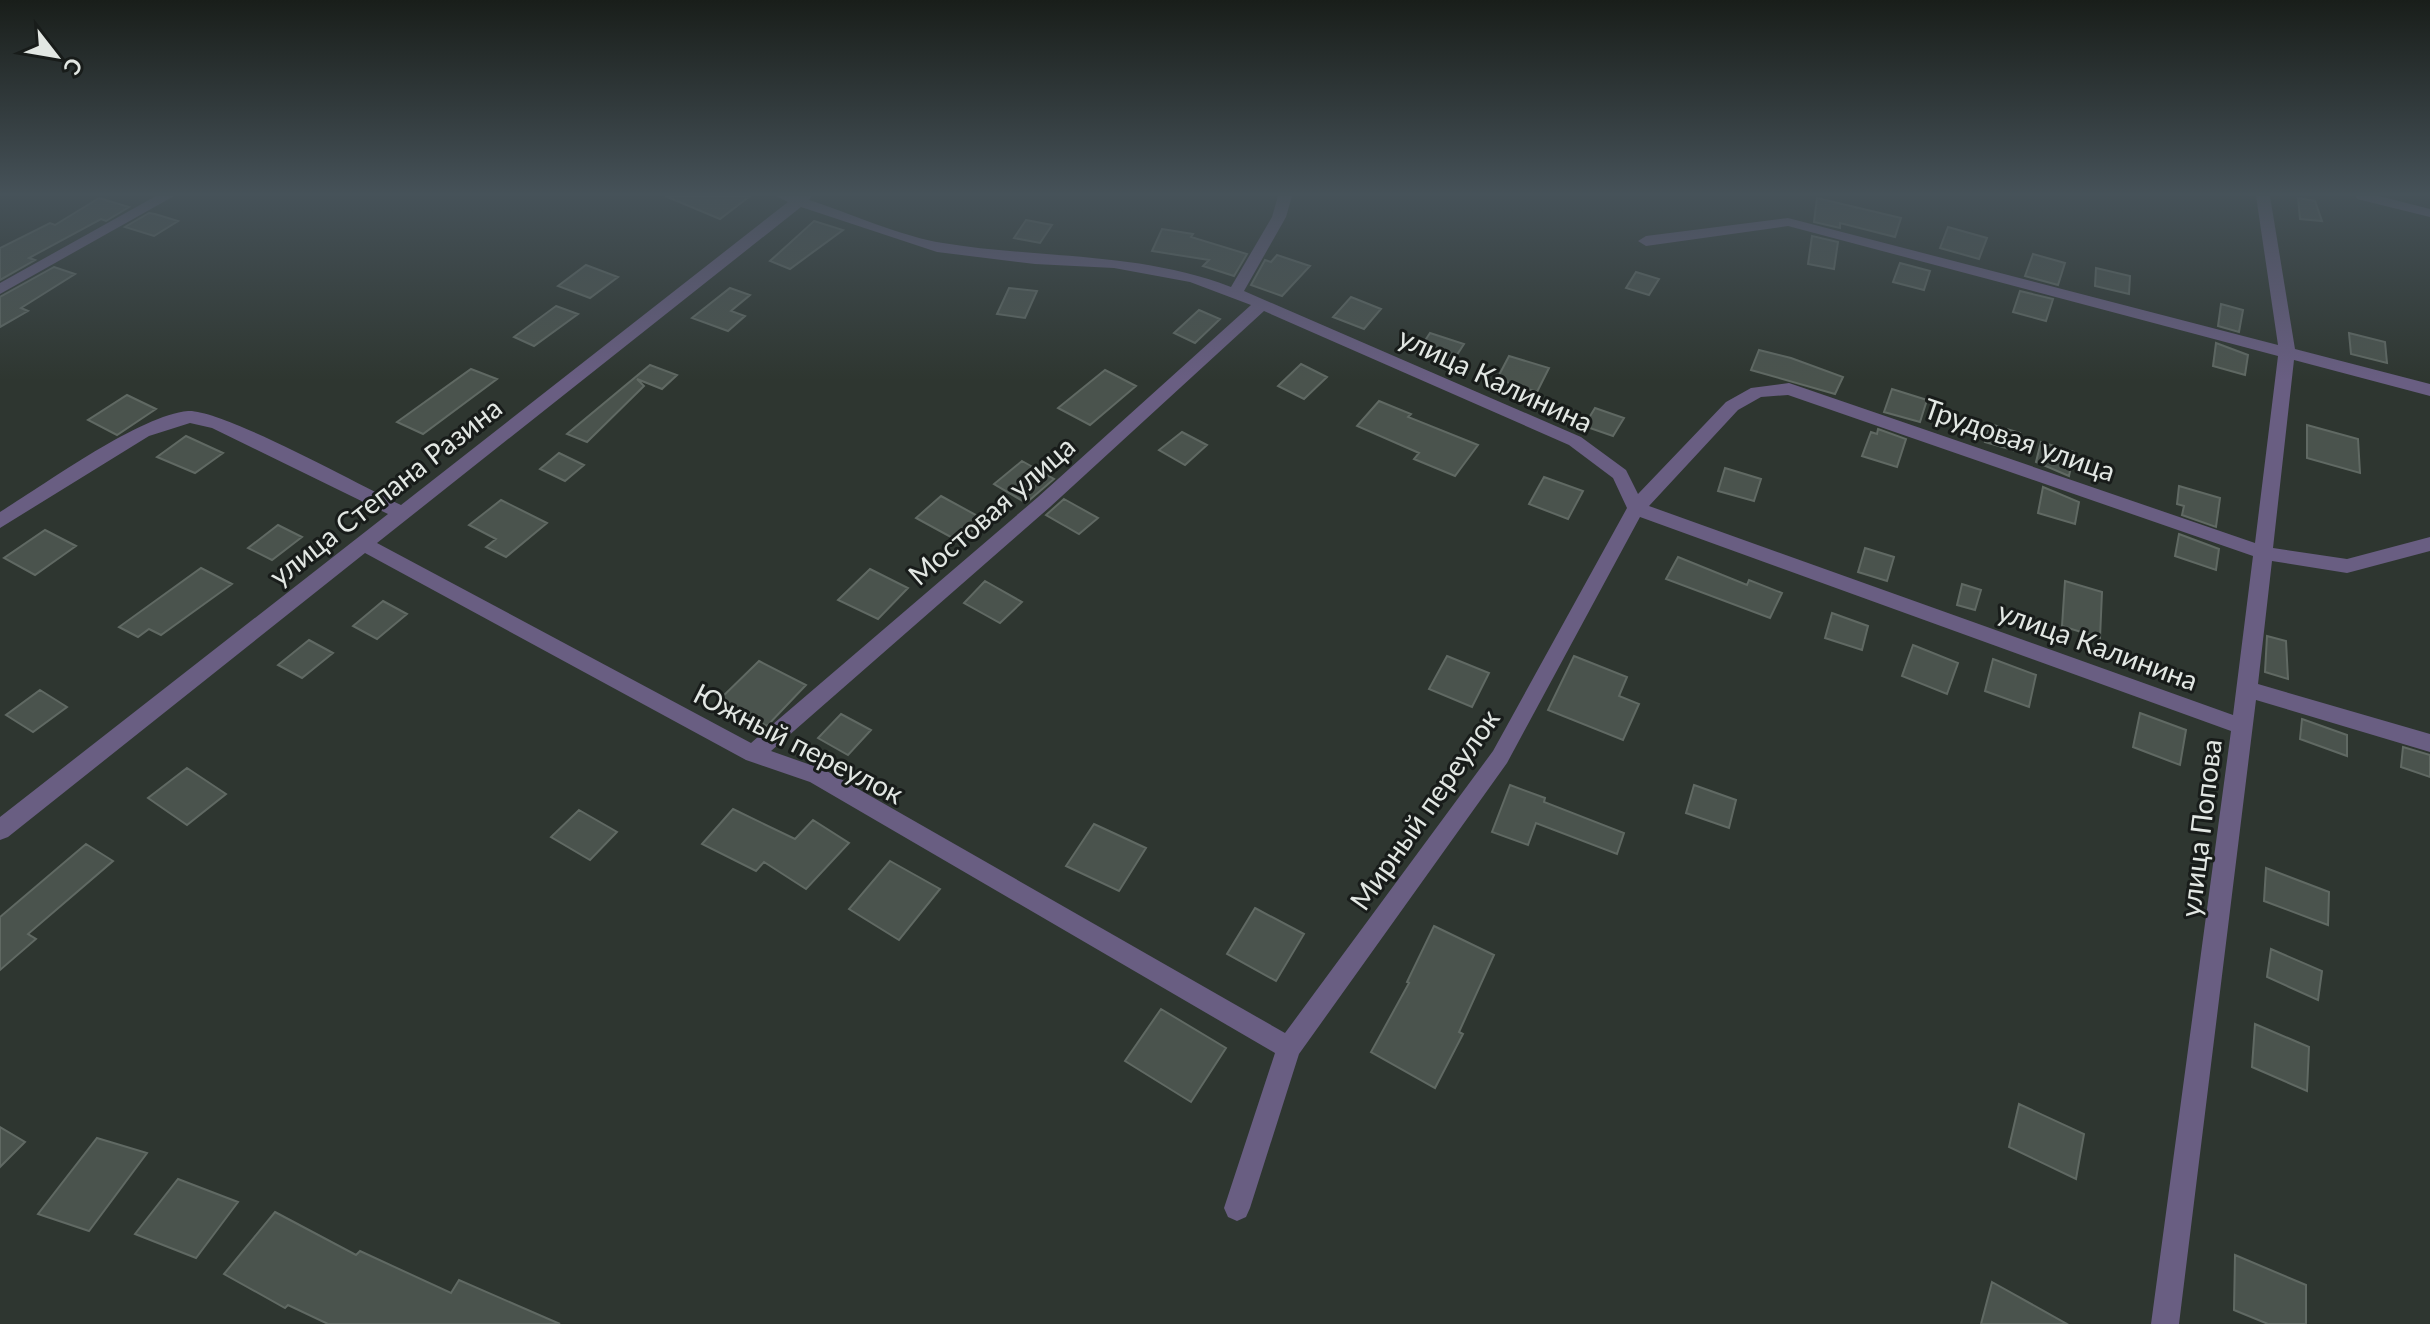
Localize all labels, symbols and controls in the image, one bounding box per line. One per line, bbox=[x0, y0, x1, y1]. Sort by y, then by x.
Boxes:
north arrow bbox=[16, 16, 96, 96]
text: С bbox=[58, 53, 89, 80]
street label: улица Калинина bbox=[1394, 319, 1598, 439]
street label: улица Степана Разина bbox=[262, 390, 508, 592]
street label: Трудовая улица bbox=[1920, 390, 2120, 488]
street label: Мостовая улица bbox=[901, 428, 1081, 592]
street label: улица Калинина bbox=[1993, 593, 2203, 697]
street label: Южный переулок bbox=[689, 676, 910, 811]
street label: Мирный переулок bbox=[1342, 702, 1506, 916]
street label: улица Попова bbox=[2172, 737, 2228, 919]

